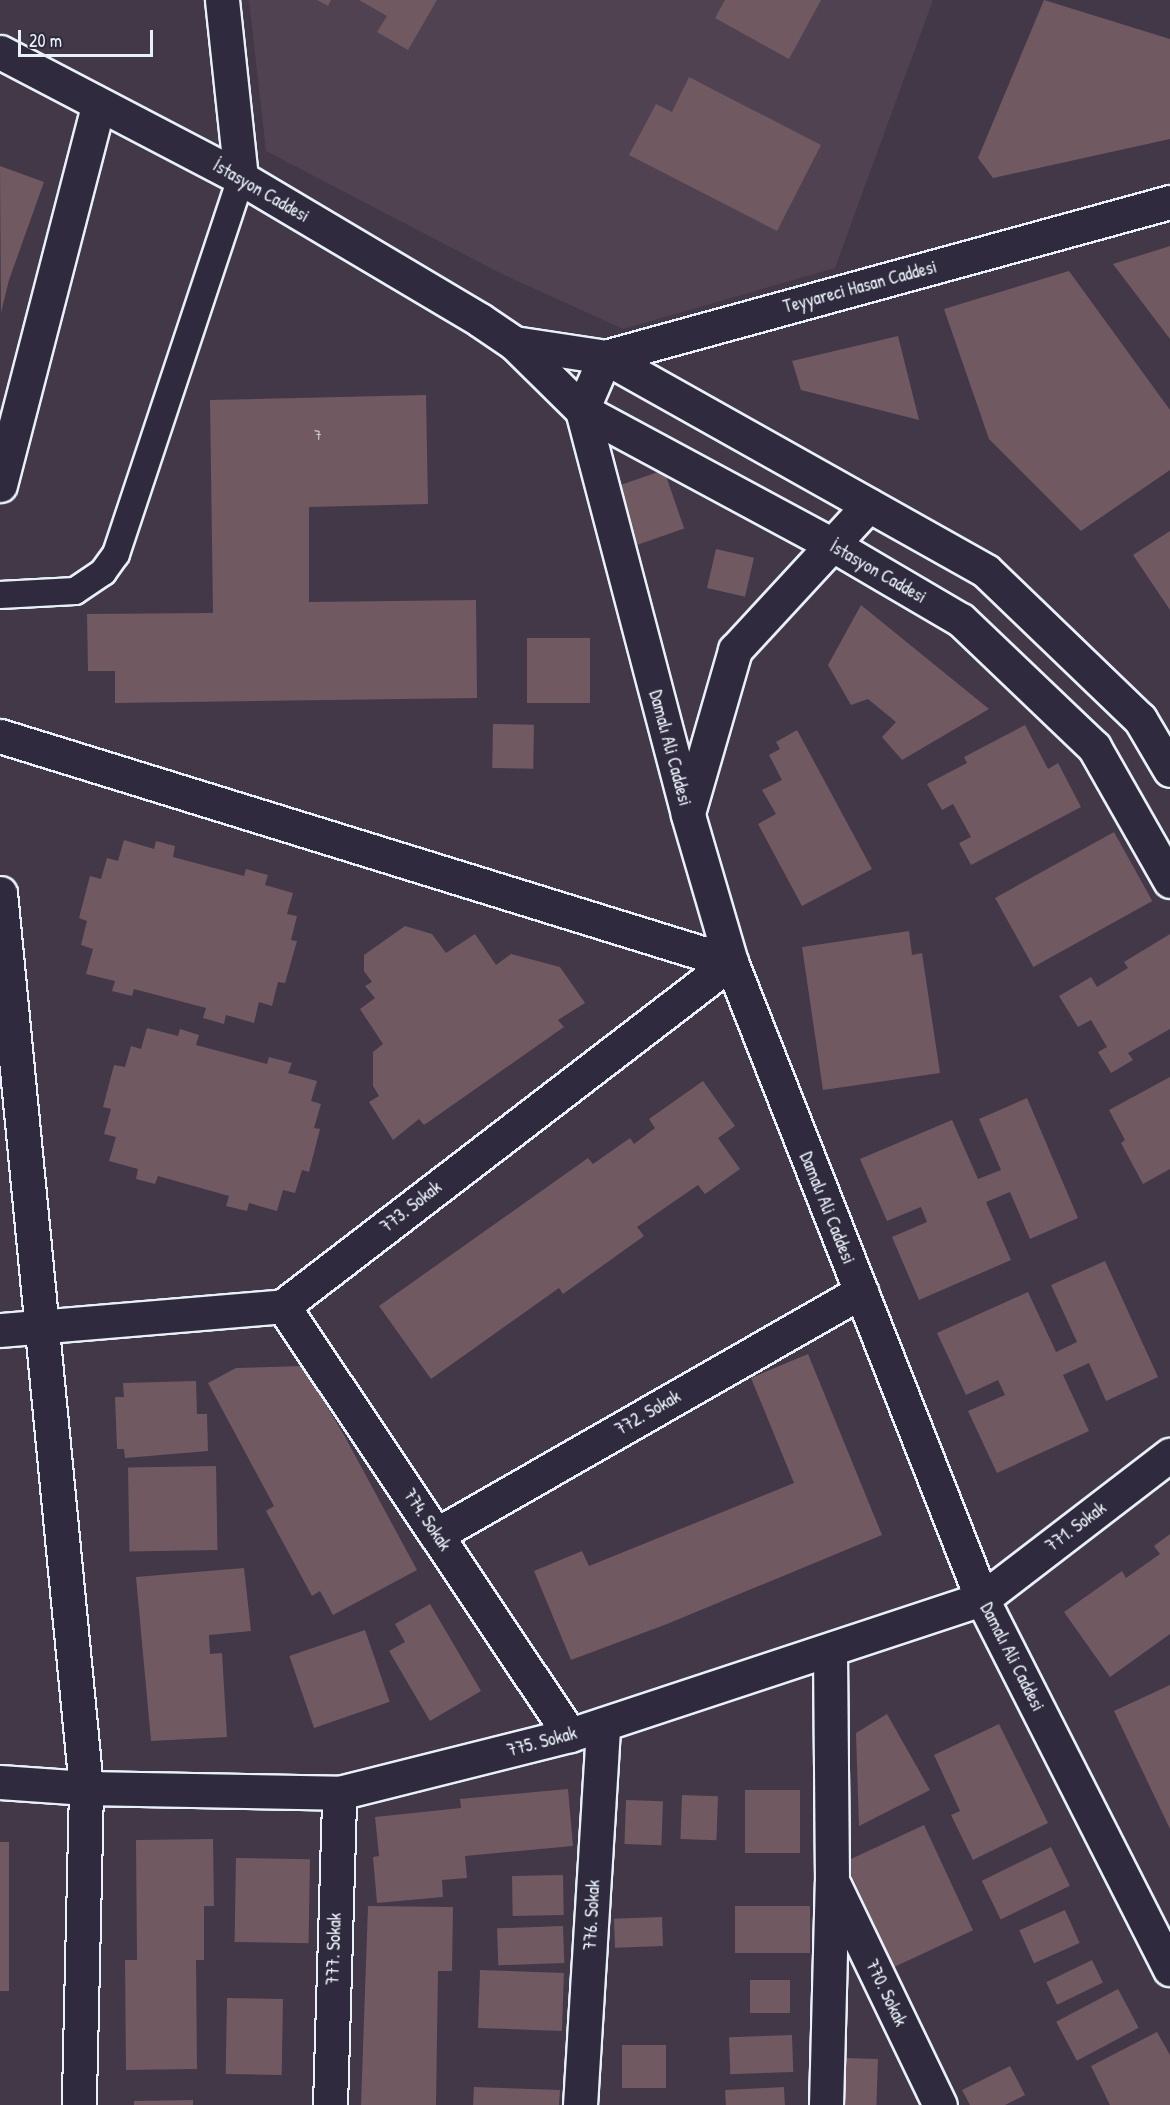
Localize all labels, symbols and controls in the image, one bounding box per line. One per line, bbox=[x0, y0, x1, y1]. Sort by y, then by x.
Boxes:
scale bar bbox=[21, 18, 156, 56]
text: 20 m bbox=[29, 28, 62, 53]
street label: İstasyon Caddesi bbox=[209, 155, 313, 227]
street label: Teyyareci Hasan Caddesi bbox=[781, 256, 939, 318]
house number: 7 bbox=[314, 426, 322, 444]
street label: İstasyon Caddesi bbox=[826, 536, 930, 608]
street label: Damalı Ali Caddesi bbox=[644, 688, 696, 808]
street label: Damalı Ali Caddesi bbox=[795, 1149, 859, 1267]
street label: 773. Sokak bbox=[376, 1177, 446, 1237]
street label: 772. Sokak bbox=[612, 1386, 684, 1440]
street label: 774. Sokak bbox=[398, 1485, 456, 1555]
street label: 771. Sokak bbox=[1042, 1497, 1110, 1557]
street label: Damalı Ali Caddesi bbox=[975, 1599, 1049, 1715]
street label: 775. Sokak bbox=[505, 1722, 579, 1762]
street label: 776. Sokak bbox=[579, 1879, 605, 1951]
street label: 777. Sokak bbox=[322, 1913, 346, 1985]
street label: 770. Sokak bbox=[861, 1956, 911, 2030]

